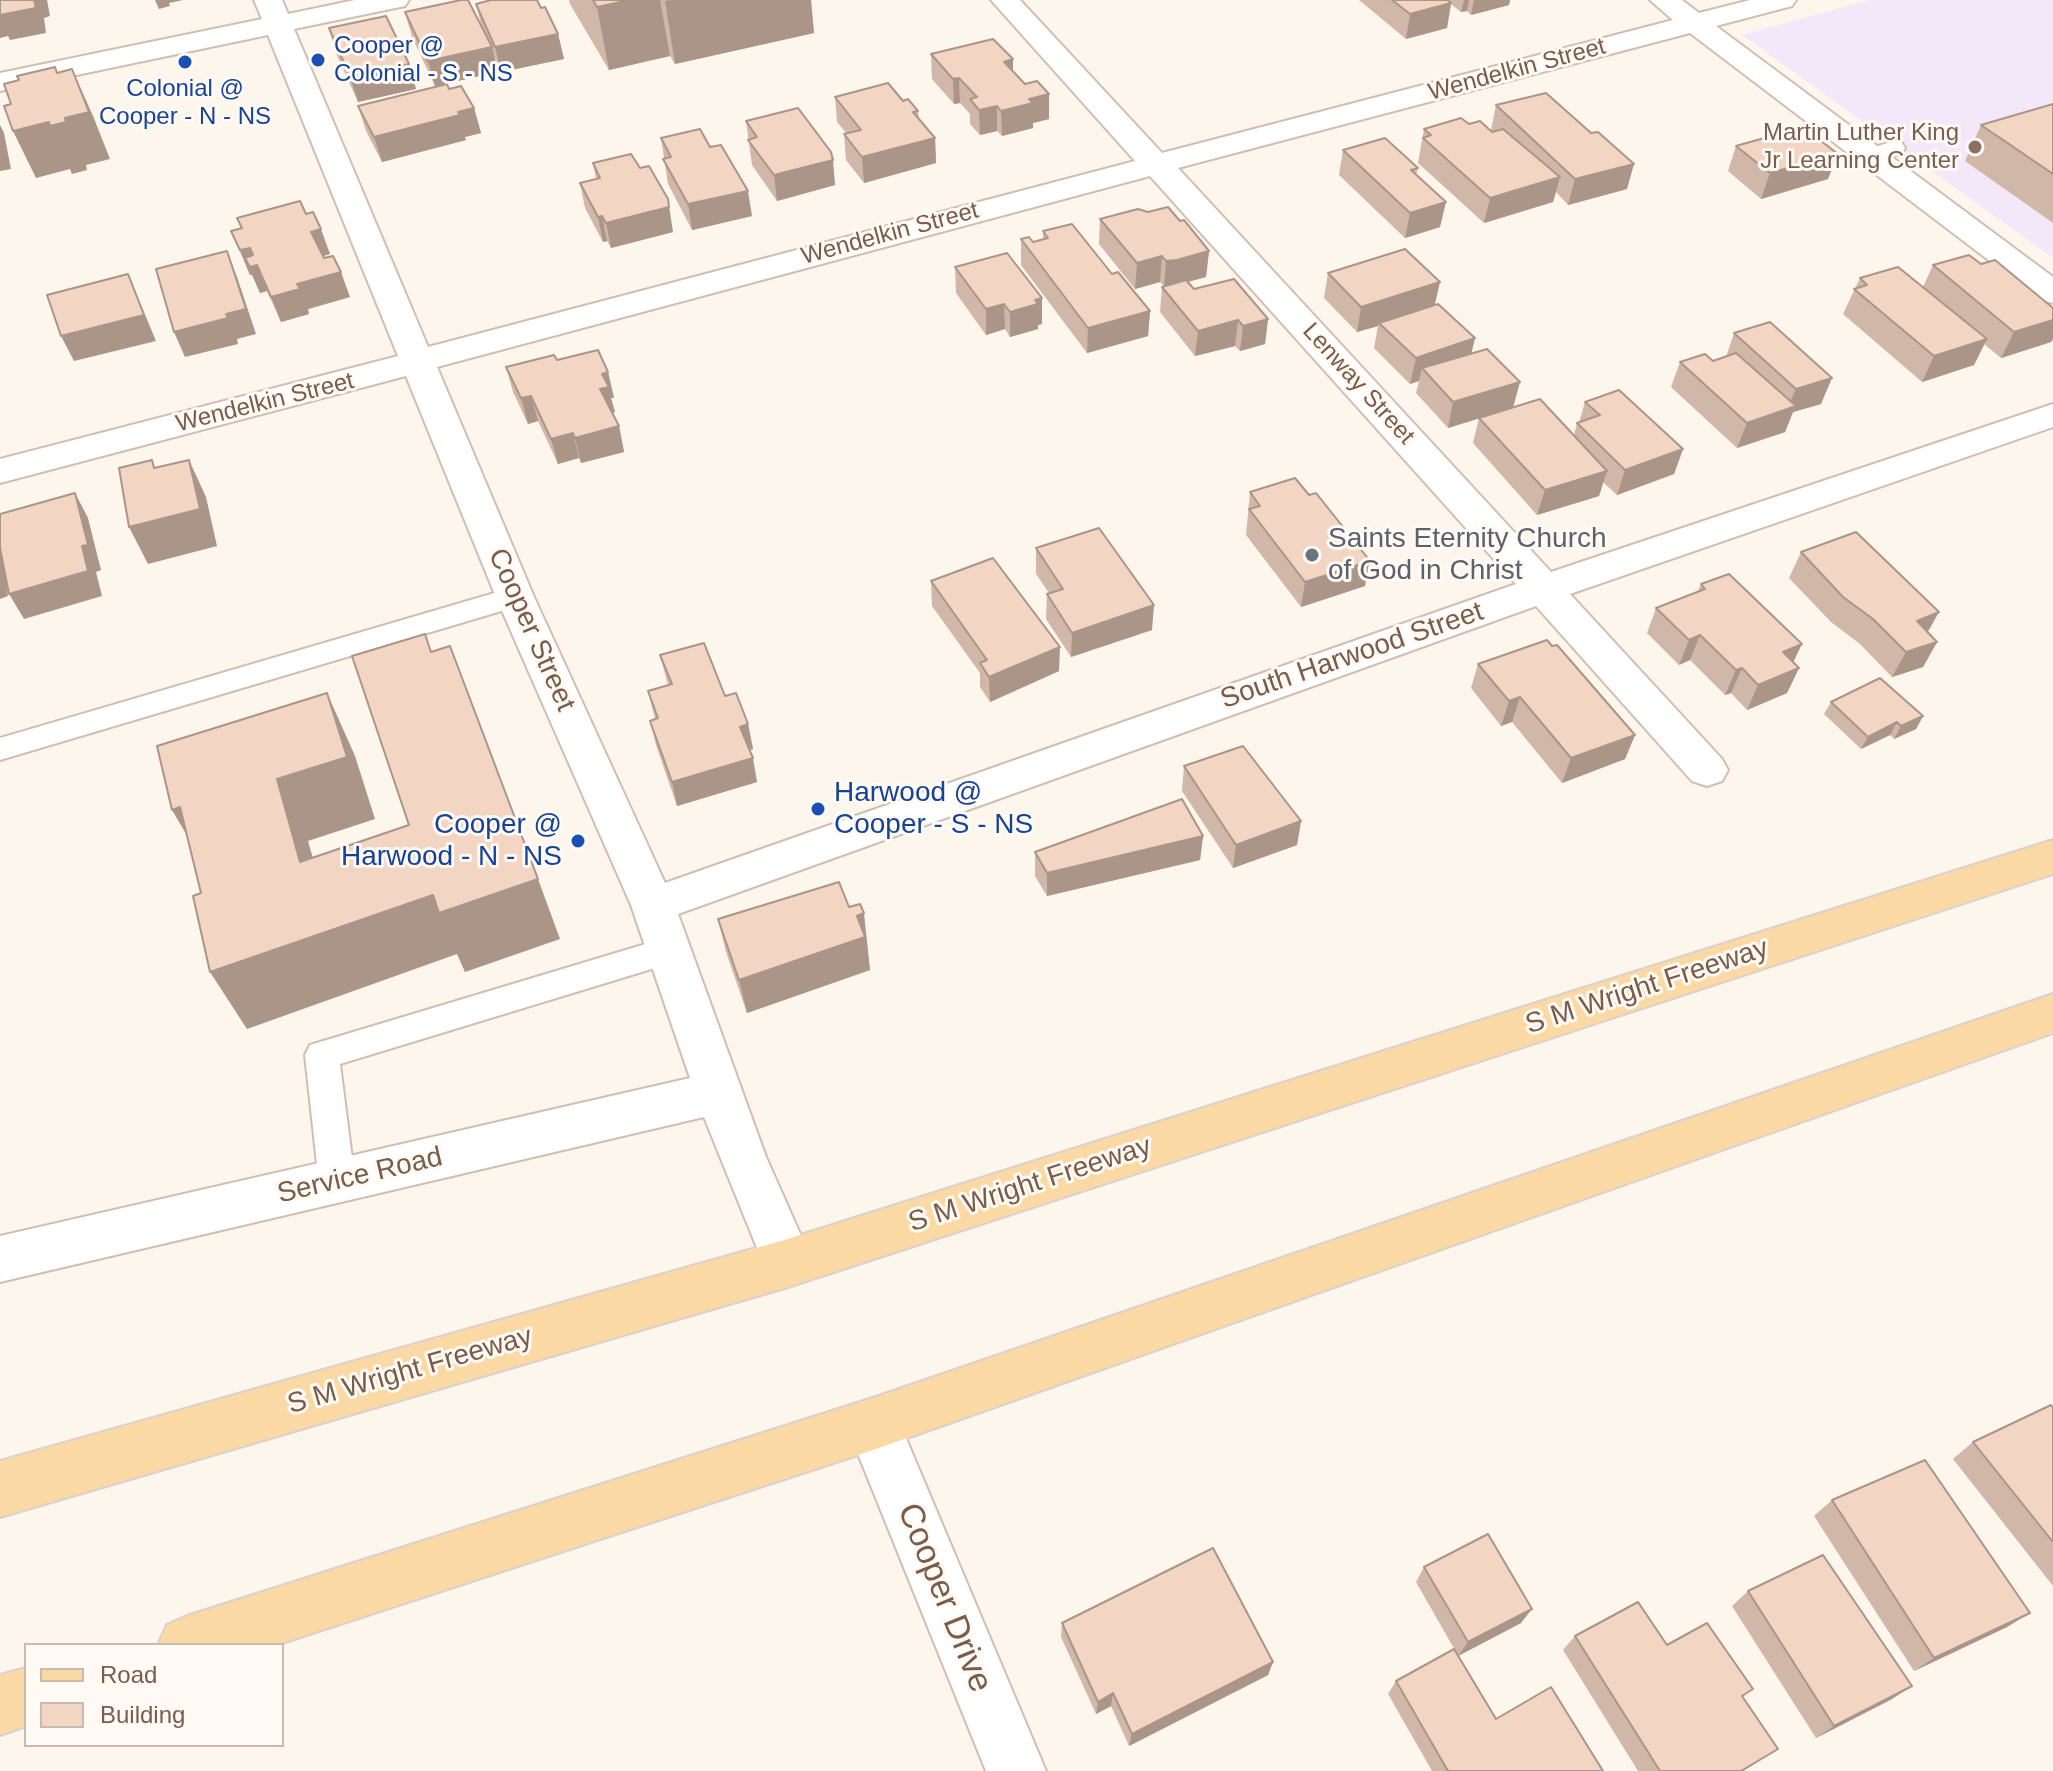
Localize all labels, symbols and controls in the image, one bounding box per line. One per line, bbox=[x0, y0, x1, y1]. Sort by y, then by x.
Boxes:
place label: Cooper @ Colonial - S - NS bbox=[334, 32, 513, 88]
street label: Wendelkin Street bbox=[1425, 32, 1609, 108]
marker: Cooper @ Colonial - S - NS bbox=[309, 51, 327, 69]
marker: Colonial @ Cooper - N - NS bbox=[176, 53, 194, 71]
place label: Colonial @ Cooper - N - NS bbox=[99, 75, 271, 131]
place label: Martin Luther King Jr Learning Center bbox=[1760, 119, 1959, 175]
marker: Martin Luther King Jr Learning Center bbox=[1966, 138, 1984, 156]
street label: Wendelkin Street bbox=[798, 196, 982, 272]
street label: Lenway Street bbox=[1296, 317, 1420, 451]
street label: Wendelkin Street bbox=[173, 367, 357, 439]
place label: Saints Eternity Church of God in Christ bbox=[1328, 522, 1607, 588]
street label: Cooper Street bbox=[480, 544, 582, 716]
marker: Saints Eternity Church of God in Christ bbox=[1303, 546, 1321, 564]
street label: South Harwood Street bbox=[1216, 595, 1488, 717]
place label: Harwood @ Cooper - S - NS bbox=[834, 776, 1033, 842]
marker: Harwood @ Cooper - S - NS bbox=[809, 800, 827, 818]
place label: Cooper @ Harwood - N - NS bbox=[341, 808, 562, 874]
marker: Cooper @ Harwood - N - NS bbox=[569, 832, 587, 850]
street label: S M Wright Freeway bbox=[1521, 932, 1773, 1042]
street label: S M Wright Freeway bbox=[904, 1130, 1156, 1240]
street label: Service Road bbox=[274, 1141, 446, 1211]
street label: S M Wright Freeway bbox=[284, 1320, 536, 1422]
street label: Cooper Drive bbox=[888, 1498, 1000, 1698]
legend bbox=[24, 1643, 284, 1747]
text: Road bbox=[100, 1661, 157, 1688]
text: Building bbox=[100, 1701, 185, 1728]

